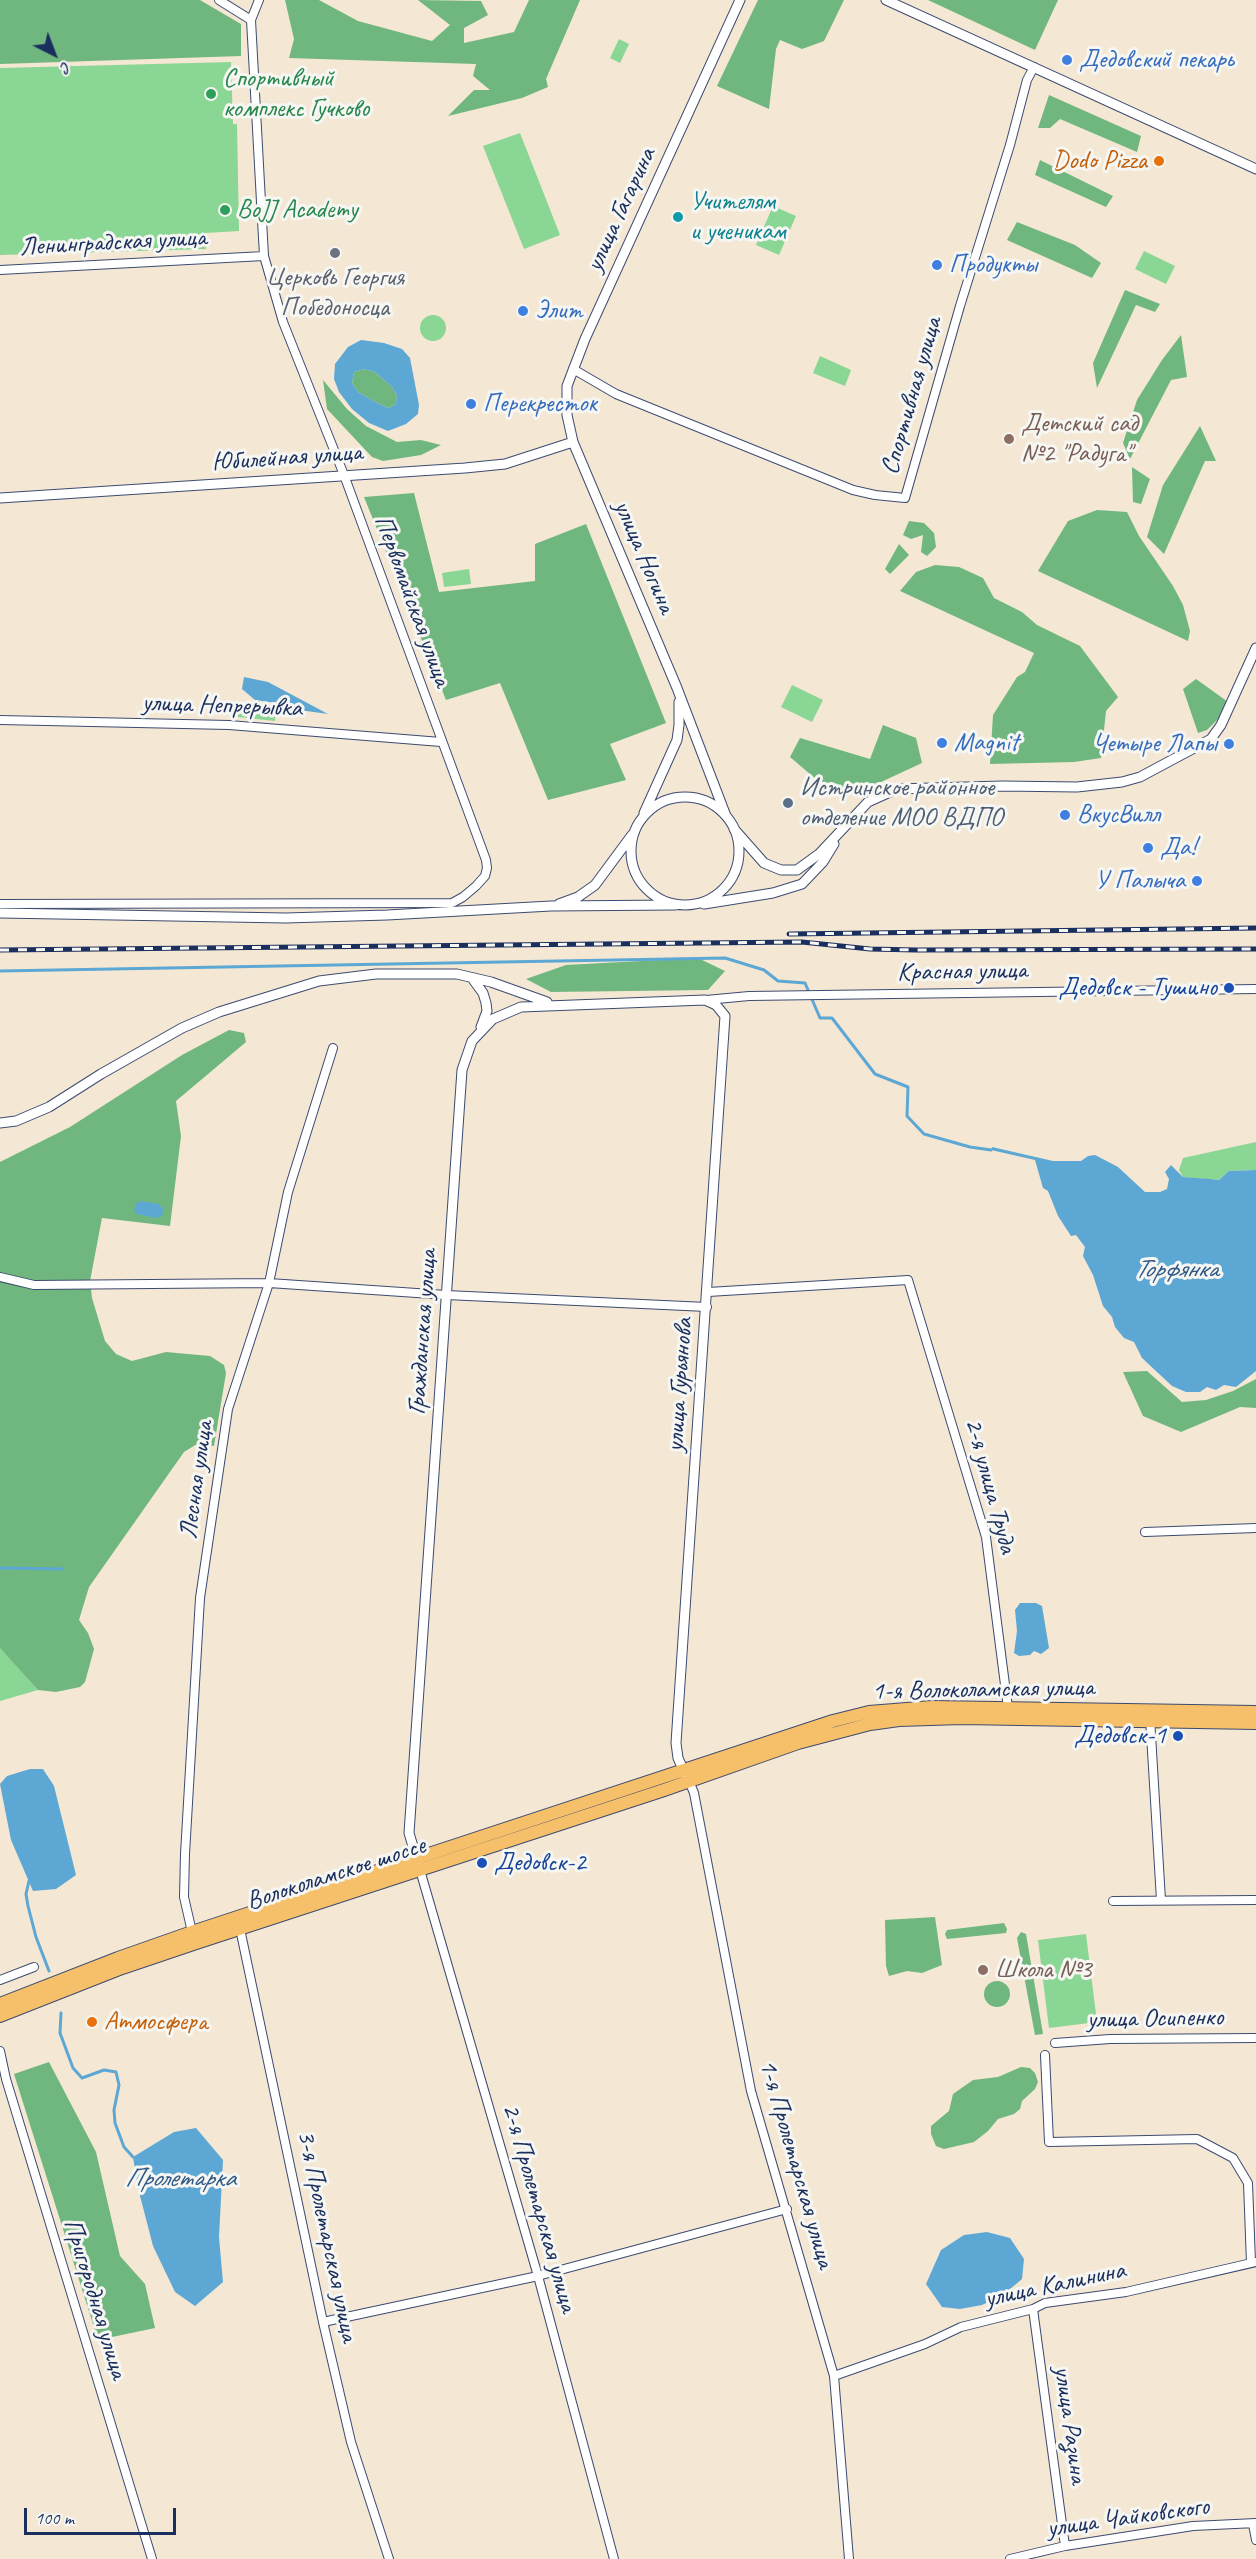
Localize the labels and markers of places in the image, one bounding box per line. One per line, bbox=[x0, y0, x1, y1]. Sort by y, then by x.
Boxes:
place label: Дедовский пекарь bbox=[1079, 44, 1234, 76]
marker: Дедовский пекарь bbox=[1060, 53, 1074, 67]
place label: Спортивный комплекс Гучково bbox=[223, 63, 369, 124]
marker: Спортивный комплекс Гучково bbox=[204, 87, 218, 101]
place label: Dodo Pizza bbox=[1053, 145, 1147, 177]
marker: Dodo Pizza bbox=[1152, 154, 1166, 168]
place label: Учителям и ученикам bbox=[690, 186, 786, 248]
place label: BoJJ Academy bbox=[237, 194, 358, 226]
marker: BoJJ Academy bbox=[218, 203, 232, 217]
marker: Учителям и ученикам bbox=[671, 210, 685, 224]
marker: Церковь Георгия Победоносца bbox=[328, 246, 342, 260]
place label: Продукты bbox=[949, 249, 1037, 281]
marker: Продукты bbox=[930, 258, 944, 272]
place label: Церковь Георгия Победоносца bbox=[266, 262, 404, 324]
place label: Элит bbox=[535, 295, 582, 327]
marker: Элит bbox=[516, 304, 530, 318]
place label: Перекресток bbox=[483, 388, 597, 420]
marker: Перекресток bbox=[464, 397, 478, 411]
place label: Детский сад №2 "Радуга" bbox=[1021, 408, 1138, 470]
marker: Детский сад №2 "Радуга" bbox=[1002, 432, 1016, 446]
place label: Magnit bbox=[954, 727, 1018, 759]
place label: Четыре Лапы bbox=[1092, 728, 1217, 760]
marker: Magnit bbox=[935, 736, 949, 750]
marker: Четыре Лапы bbox=[1222, 737, 1236, 751]
place label: Истринское районное отделение МОО ВДПО bbox=[800, 772, 1003, 834]
marker: Истринское районное отделение МОО ВДПО bbox=[781, 796, 795, 810]
place label: ВкусВилл bbox=[1077, 799, 1160, 831]
marker: ВкусВилл bbox=[1058, 808, 1072, 822]
place label: Да! bbox=[1160, 832, 1196, 864]
marker: Да! bbox=[1141, 841, 1155, 855]
place label: У Палыча bbox=[1095, 865, 1185, 897]
marker: У Палыча bbox=[1190, 874, 1204, 888]
place label: Дедовск - Тушино bbox=[1058, 972, 1217, 1004]
marker: Дедовск - Тушино bbox=[1222, 981, 1236, 995]
place label: Дедовск-1 bbox=[1074, 1720, 1166, 1752]
marker: Дедовск-1 bbox=[1171, 1729, 1185, 1743]
place label: Дедовск-2 bbox=[494, 1847, 586, 1879]
marker: Дедовск-2 bbox=[475, 1856, 489, 1870]
place label: Школа №3 bbox=[995, 1954, 1092, 1986]
marker: Школа №3 bbox=[976, 1963, 990, 1977]
place label: Атмосфера bbox=[104, 2006, 207, 2038]
marker: Атмосфера bbox=[85, 2015, 99, 2029]

